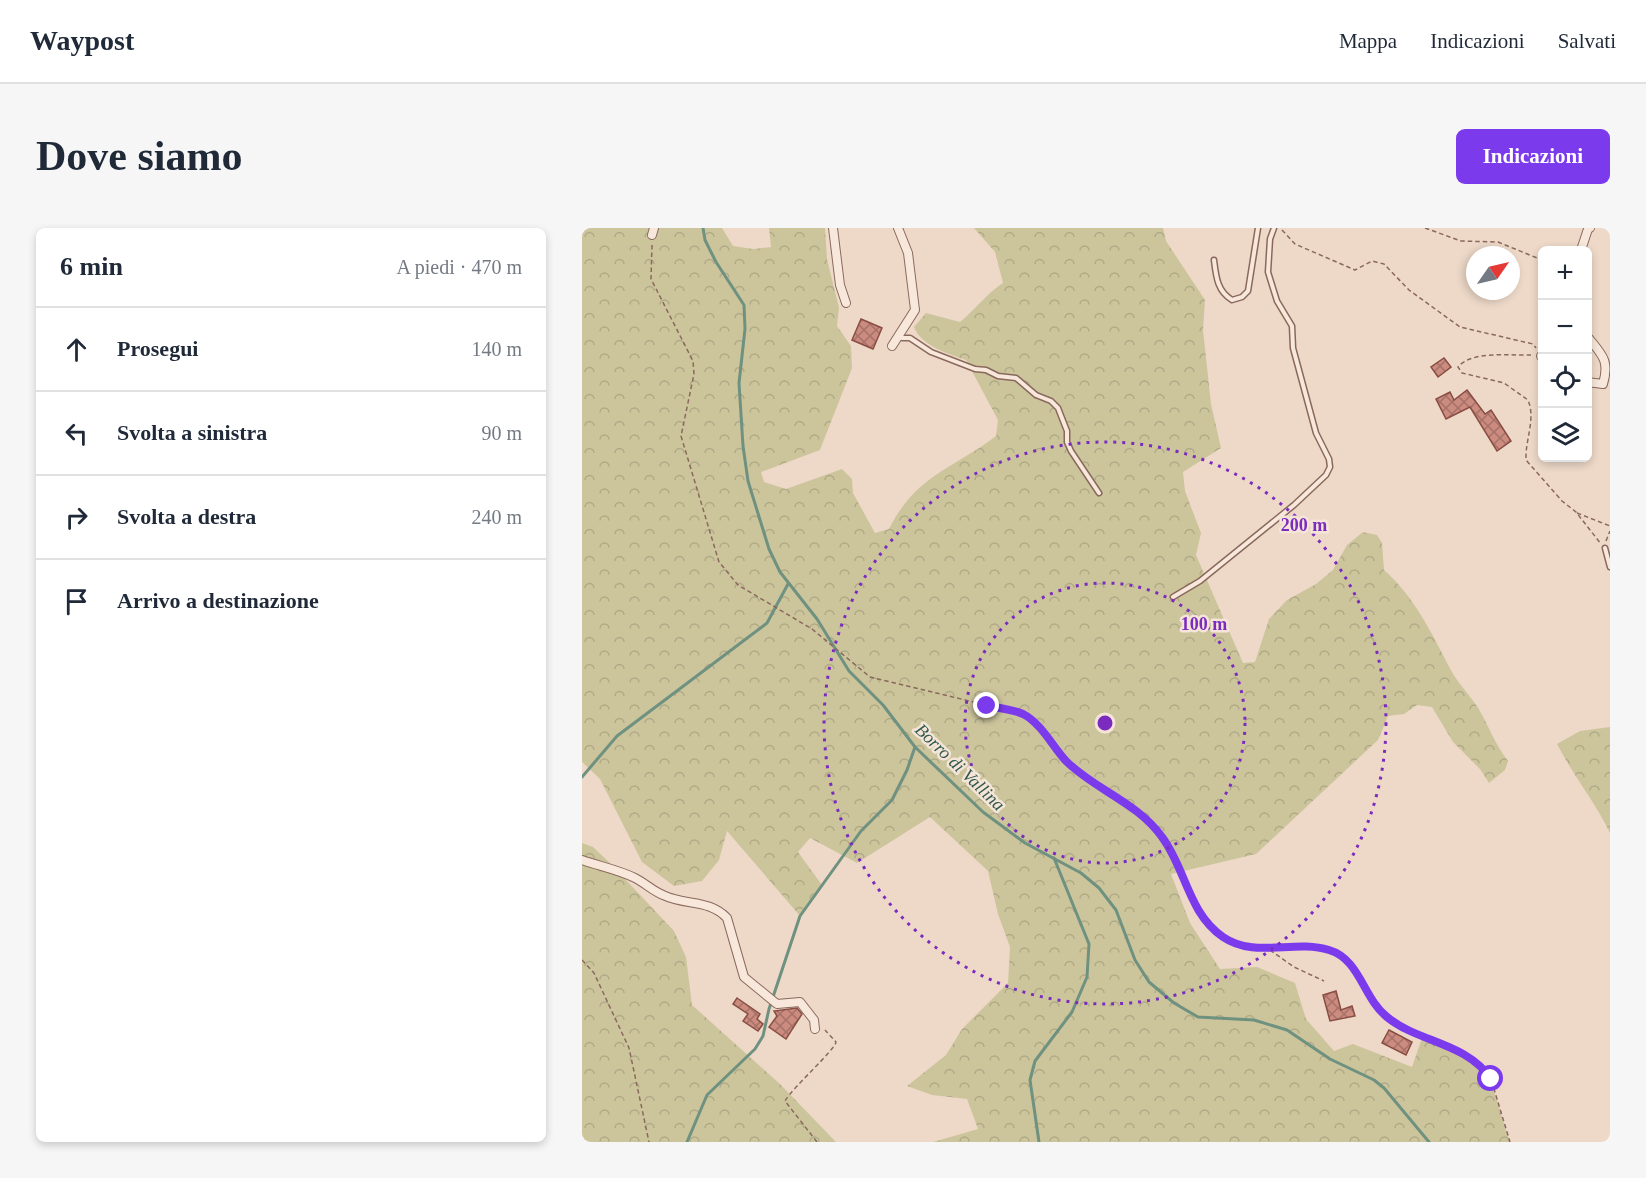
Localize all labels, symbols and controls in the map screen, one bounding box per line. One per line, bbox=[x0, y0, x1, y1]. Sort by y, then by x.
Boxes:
text: Waypost bbox=[30, 25, 134, 56]
text: Mappa bbox=[1339, 29, 1397, 53]
text: Indicazioni bbox=[1430, 29, 1525, 53]
text: Salvati bbox=[1558, 29, 1616, 53]
button: Indicazioni bbox=[1456, 129, 1610, 184]
text: Dove siamo bbox=[36, 133, 242, 179]
north arrow bbox=[1466, 246, 1520, 300]
map controls bbox=[1538, 246, 1592, 462]
button: + bbox=[1538, 246, 1592, 300]
text: 6 min bbox=[60, 252, 123, 281]
text: A piedi · 470 m bbox=[396, 256, 522, 278]
button: − bbox=[1538, 300, 1592, 354]
icon: ahead bbox=[60, 333, 93, 366]
text: Prosegui bbox=[117, 336, 198, 361]
text: 140 m bbox=[471, 338, 522, 360]
button: locate bbox=[1538, 354, 1592, 408]
button: layers bbox=[1538, 408, 1592, 462]
icon: left bbox=[60, 417, 93, 450]
text: Svolta a sinistra bbox=[117, 420, 267, 445]
text: 90 m bbox=[481, 422, 522, 444]
icon: right bbox=[60, 501, 93, 534]
text: Svolta a destra bbox=[117, 504, 256, 529]
text: 240 m bbox=[471, 506, 522, 528]
text: 200 m bbox=[1281, 515, 1327, 535]
icon: arrive bbox=[60, 585, 93, 618]
text: Arrivo a destinazione bbox=[117, 588, 319, 613]
text: 100 m bbox=[1181, 614, 1227, 634]
route end bbox=[973, 692, 999, 718]
centre of rings bbox=[1095, 713, 1115, 733]
water label: Borro di Vallina bbox=[911, 719, 1009, 815]
route start bbox=[1477, 1065, 1503, 1091]

